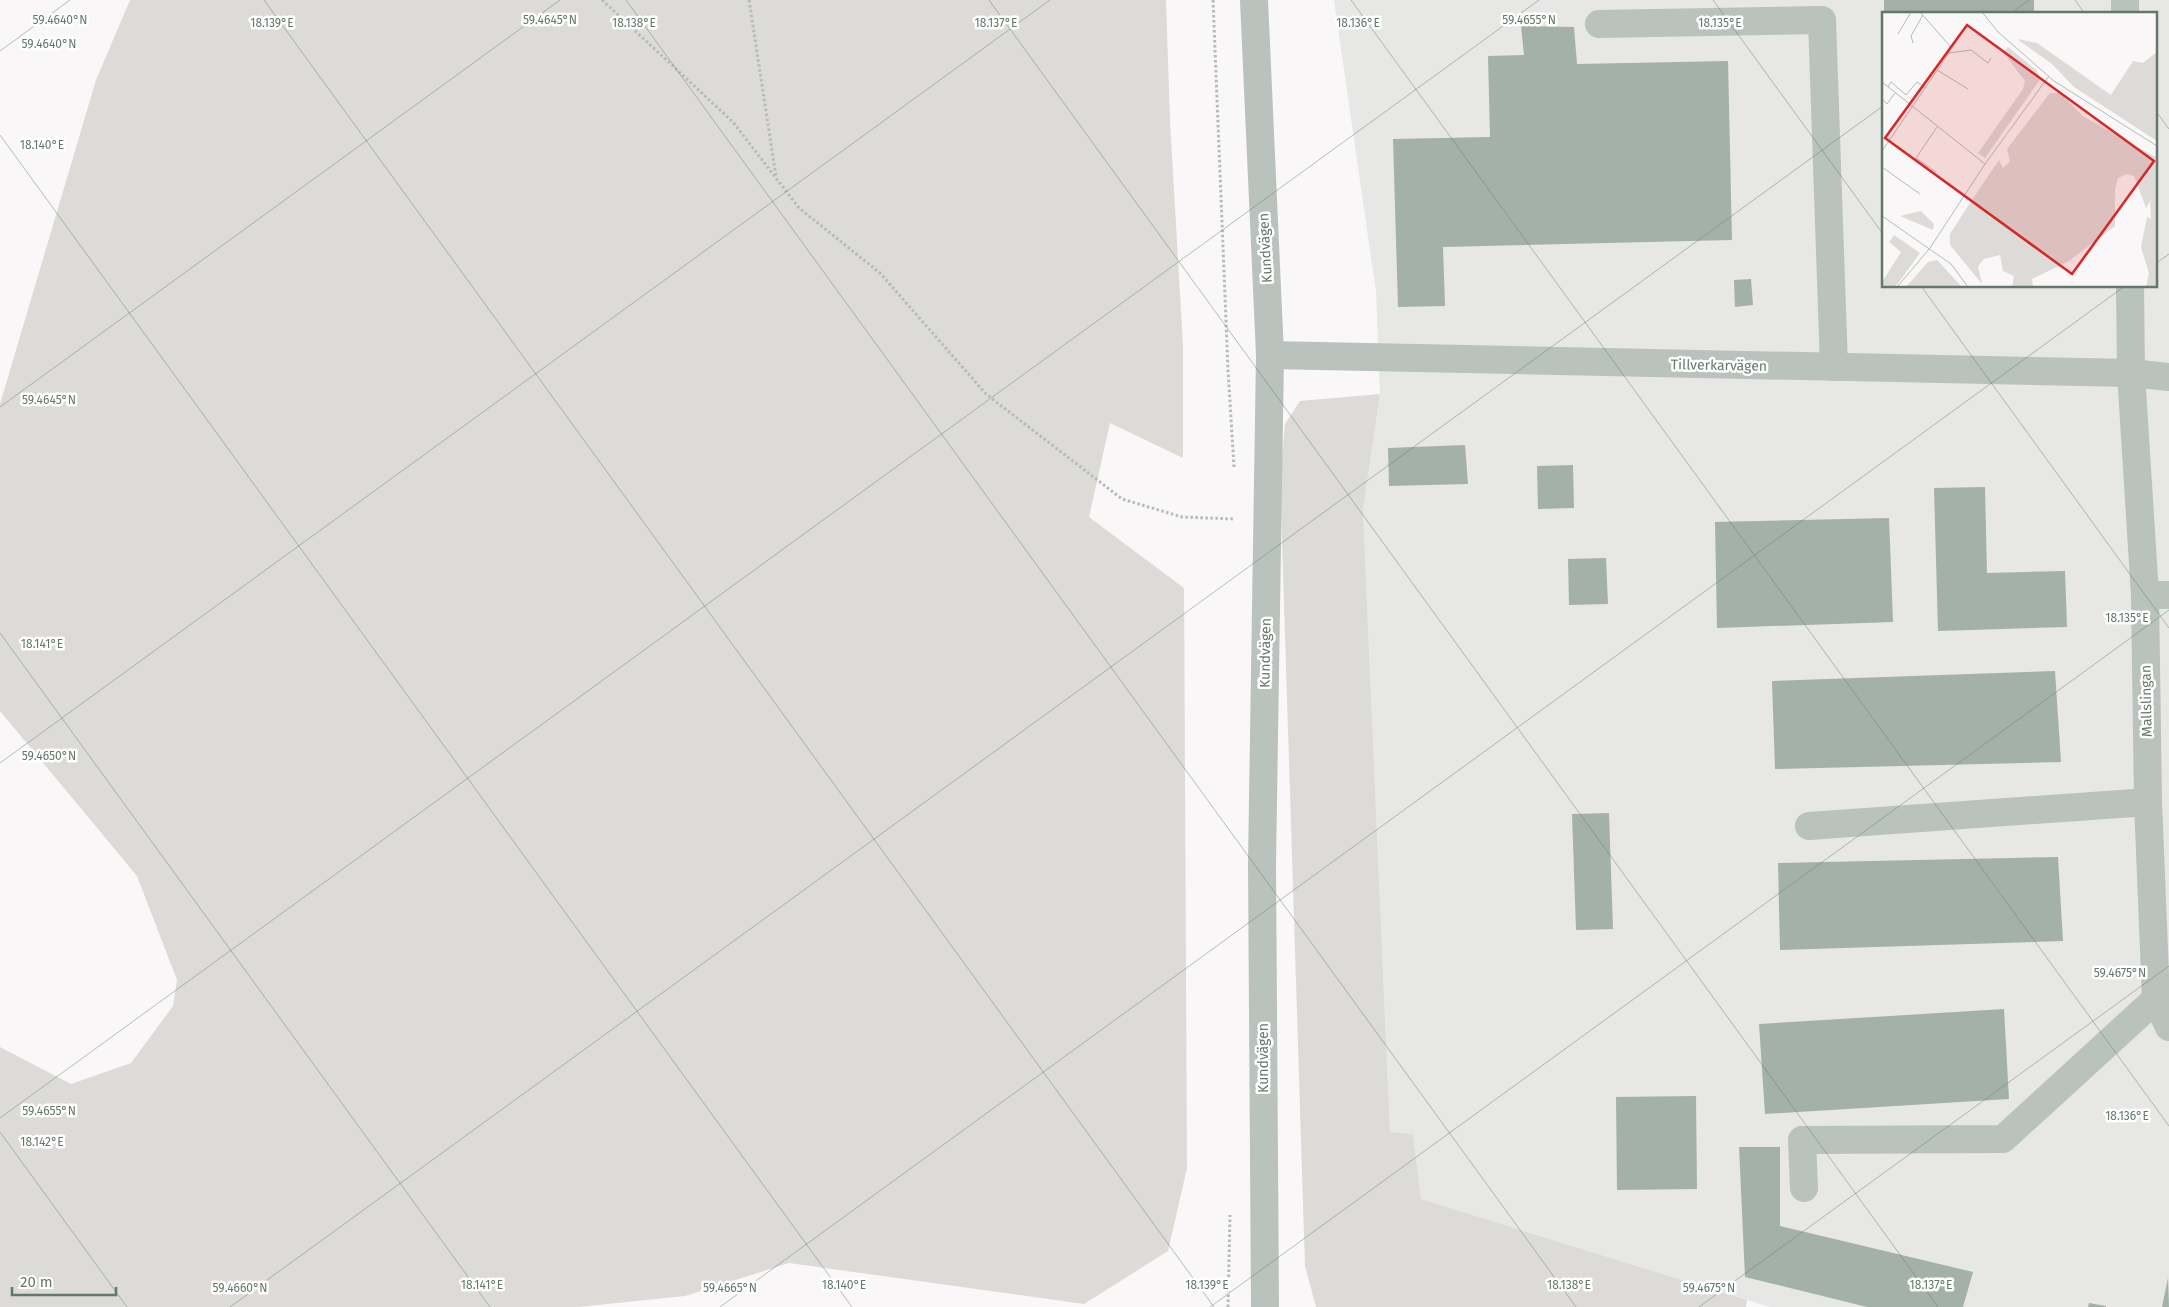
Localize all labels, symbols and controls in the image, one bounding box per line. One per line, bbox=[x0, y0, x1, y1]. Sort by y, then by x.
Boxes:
inset map bbox=[1882, 12, 2156, 288]
text: 59.4640°N bbox=[33, 13, 87, 27]
text: 59.4645°N bbox=[523, 13, 577, 27]
text: 59.4655°N bbox=[1502, 13, 1556, 27]
text: 18.139°E bbox=[250, 16, 294, 30]
text: 18.138°E bbox=[612, 16, 656, 30]
text: 18.137°E bbox=[975, 16, 1017, 30]
text: 18.136°E bbox=[1336, 16, 1380, 30]
text: 18.135°E bbox=[1698, 16, 1742, 30]
text: 59.4640°N bbox=[22, 37, 76, 51]
text: 18.140°E bbox=[20, 138, 64, 152]
street label: Kundvägen bbox=[1255, 213, 1276, 283]
street label: Tillverkarvägen bbox=[1671, 356, 1767, 375]
text: 59.4645°N bbox=[22, 393, 76, 407]
text: 18.135°E bbox=[2105, 611, 2149, 625]
street label: Kundvägen bbox=[1256, 618, 1275, 688]
text: 18.141°E bbox=[21, 637, 63, 651]
street label: Mallslingan bbox=[2137, 665, 2156, 737]
text: 59.4650°N bbox=[22, 749, 76, 763]
text: 59.4675°N bbox=[2094, 966, 2146, 980]
street label: Kundvägen bbox=[1255, 1023, 1272, 1093]
text: 59.4655°N bbox=[22, 1104, 76, 1118]
text: 18.136°E bbox=[2105, 1109, 2149, 1123]
text: 18.142°E bbox=[20, 1135, 64, 1149]
scale bar bbox=[12, 1264, 116, 1296]
text: 20 m bbox=[20, 1273, 53, 1291]
text: 18.141°E bbox=[461, 1278, 503, 1292]
text: 18.140°E bbox=[822, 1278, 866, 1292]
text: 18.139°E bbox=[1185, 1278, 1229, 1292]
text: 18.138°E bbox=[1547, 1278, 1591, 1292]
text: 18.137°E bbox=[1910, 1278, 1952, 1292]
text: 59.4660°N bbox=[213, 1281, 267, 1295]
text: 59.4665°N bbox=[703, 1281, 757, 1295]
text: 59.4675°N bbox=[1683, 1281, 1735, 1295]

